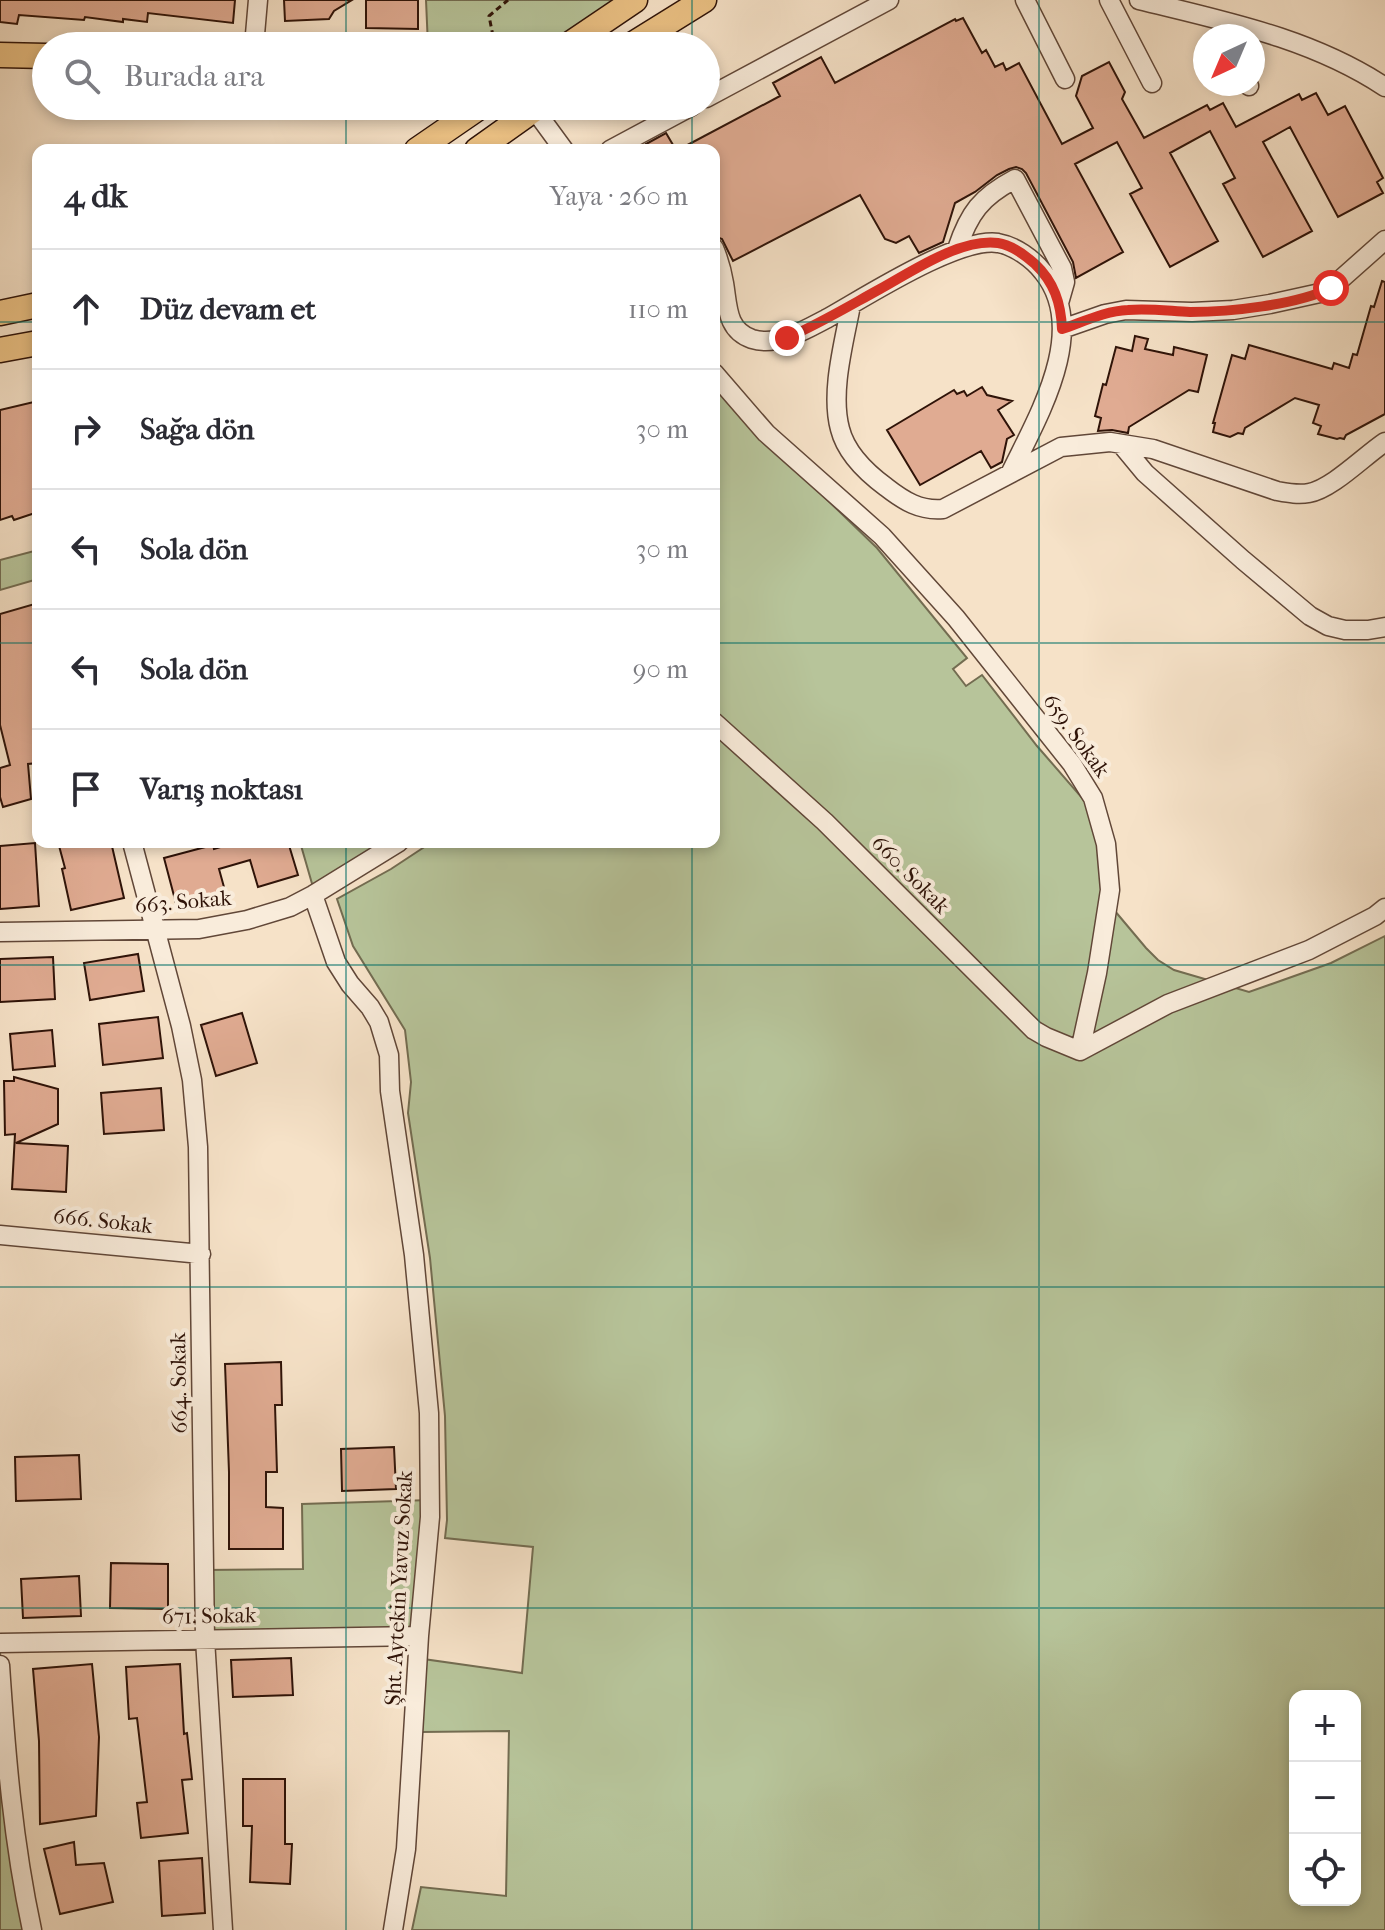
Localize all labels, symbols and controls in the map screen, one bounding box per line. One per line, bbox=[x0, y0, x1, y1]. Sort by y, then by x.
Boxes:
north arrow bbox=[1193, 24, 1265, 96]
search box bbox=[32, 32, 720, 120]
icon: search bbox=[60, 54, 104, 98]
text: Burada ara bbox=[124, 59, 264, 94]
text: 4 dk bbox=[64, 176, 127, 216]
text: Yaya · 260 m bbox=[550, 181, 688, 212]
route start bbox=[1313, 270, 1349, 306]
icon: ahead bbox=[64, 287, 108, 331]
text: Düz devam et bbox=[140, 292, 316, 327]
text: 110 m bbox=[628, 294, 688, 325]
route end bbox=[769, 320, 805, 356]
icon: right bbox=[64, 407, 108, 451]
text: Sağa dön bbox=[140, 412, 254, 447]
text: 30 m bbox=[636, 414, 688, 445]
icon: left bbox=[64, 527, 108, 571]
text: Sola dön bbox=[140, 532, 248, 567]
text: 30 m bbox=[636, 534, 688, 565]
icon: left bbox=[64, 647, 108, 691]
text: Sola dön bbox=[140, 652, 248, 687]
text: 90 m bbox=[633, 654, 688, 685]
street label: 659. Sokak bbox=[1037, 689, 1116, 783]
icon: arrive bbox=[64, 767, 108, 811]
text: Varış noktası bbox=[140, 772, 303, 807]
street label: 660. Sokak bbox=[866, 830, 955, 920]
street label: 663. Sokak bbox=[134, 885, 233, 919]
street label: 666. Sokak bbox=[52, 1203, 155, 1239]
street label: 664. Sokak bbox=[165, 1331, 193, 1434]
street label: Şht. Aytekin Yavuz Sokak bbox=[380, 1469, 418, 1706]
street label: 671. Sokak bbox=[162, 1602, 257, 1630]
map controls bbox=[1289, 1690, 1361, 1906]
button: + bbox=[1289, 1690, 1361, 1762]
button: − bbox=[1289, 1762, 1361, 1834]
button: locate bbox=[1289, 1834, 1361, 1906]

